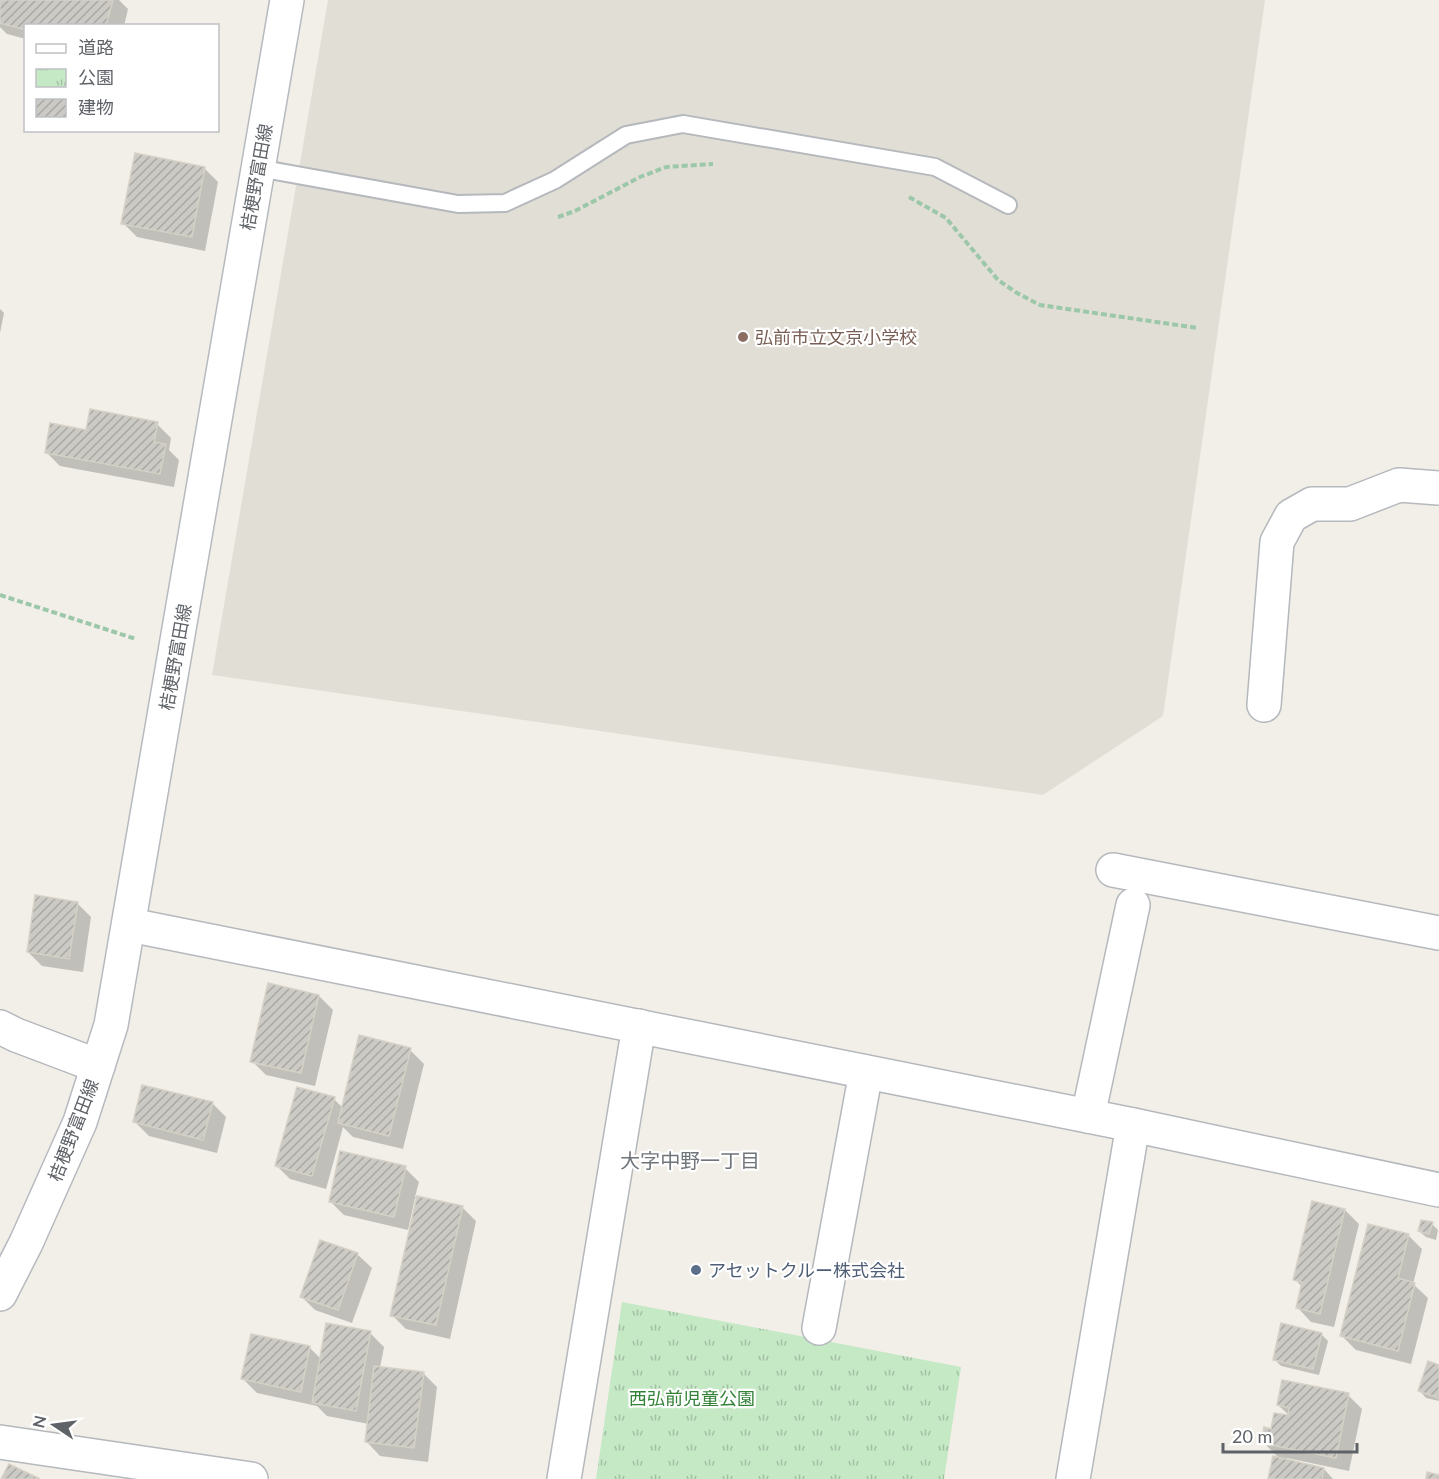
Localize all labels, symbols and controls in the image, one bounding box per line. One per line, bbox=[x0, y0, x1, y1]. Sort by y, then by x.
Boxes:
legend bbox=[24, 24, 219, 132]
text: 道路 bbox=[78, 36, 114, 58]
text: 公園 bbox=[78, 66, 114, 88]
text: 建物 bbox=[78, 96, 114, 118]
street label: 桔梗野富田線 bbox=[236, 122, 276, 232]
place label: 弘前市立文京小学校 bbox=[755, 326, 917, 348]
marker: 弘前市立文京小学校 bbox=[736, 330, 750, 344]
street label: 桔梗野富田線 bbox=[155, 602, 195, 712]
street label: 桔梗野富田線 bbox=[43, 1076, 103, 1184]
district label: 大字中野一丁目 bbox=[620, 1148, 760, 1172]
place label: アセットクルー株式会社 bbox=[708, 1259, 905, 1281]
marker: アセットクルー株式会社 bbox=[689, 1263, 703, 1277]
park label: 西弘前児童公園 bbox=[629, 1387, 755, 1409]
north arrow bbox=[24, 1395, 84, 1455]
text: N bbox=[28, 1413, 50, 1430]
scale bar bbox=[1223, 1416, 1356, 1454]
text: 20 m bbox=[1232, 1425, 1272, 1447]

